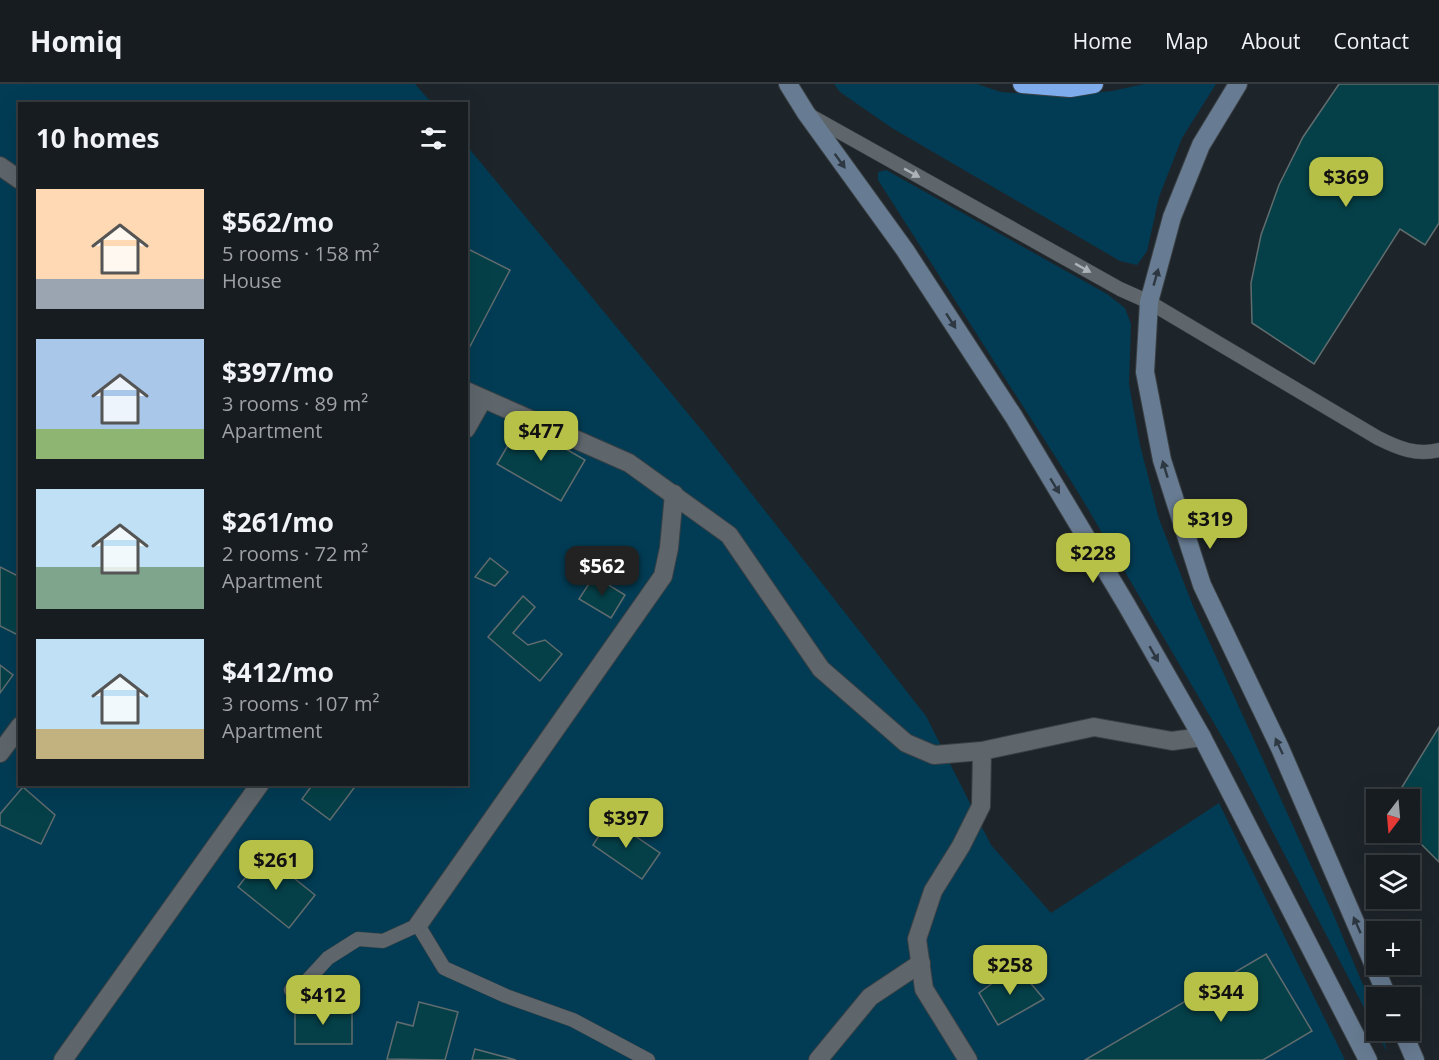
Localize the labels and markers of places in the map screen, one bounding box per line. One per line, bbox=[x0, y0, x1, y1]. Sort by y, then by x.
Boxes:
pin: $369 bbox=[1310, 157, 1382, 208]
pin: $477 bbox=[505, 411, 577, 462]
pin: $319 bbox=[1174, 499, 1246, 550]
pin: $228 bbox=[1057, 533, 1129, 584]
pin: $562 bbox=[566, 546, 638, 597]
pin: $397 bbox=[590, 798, 662, 849]
pin: $261 bbox=[240, 840, 312, 891]
pin: $258 bbox=[974, 945, 1046, 996]
pin: $344 bbox=[1185, 972, 1257, 1023]
pin: $412 bbox=[287, 975, 359, 1026]

